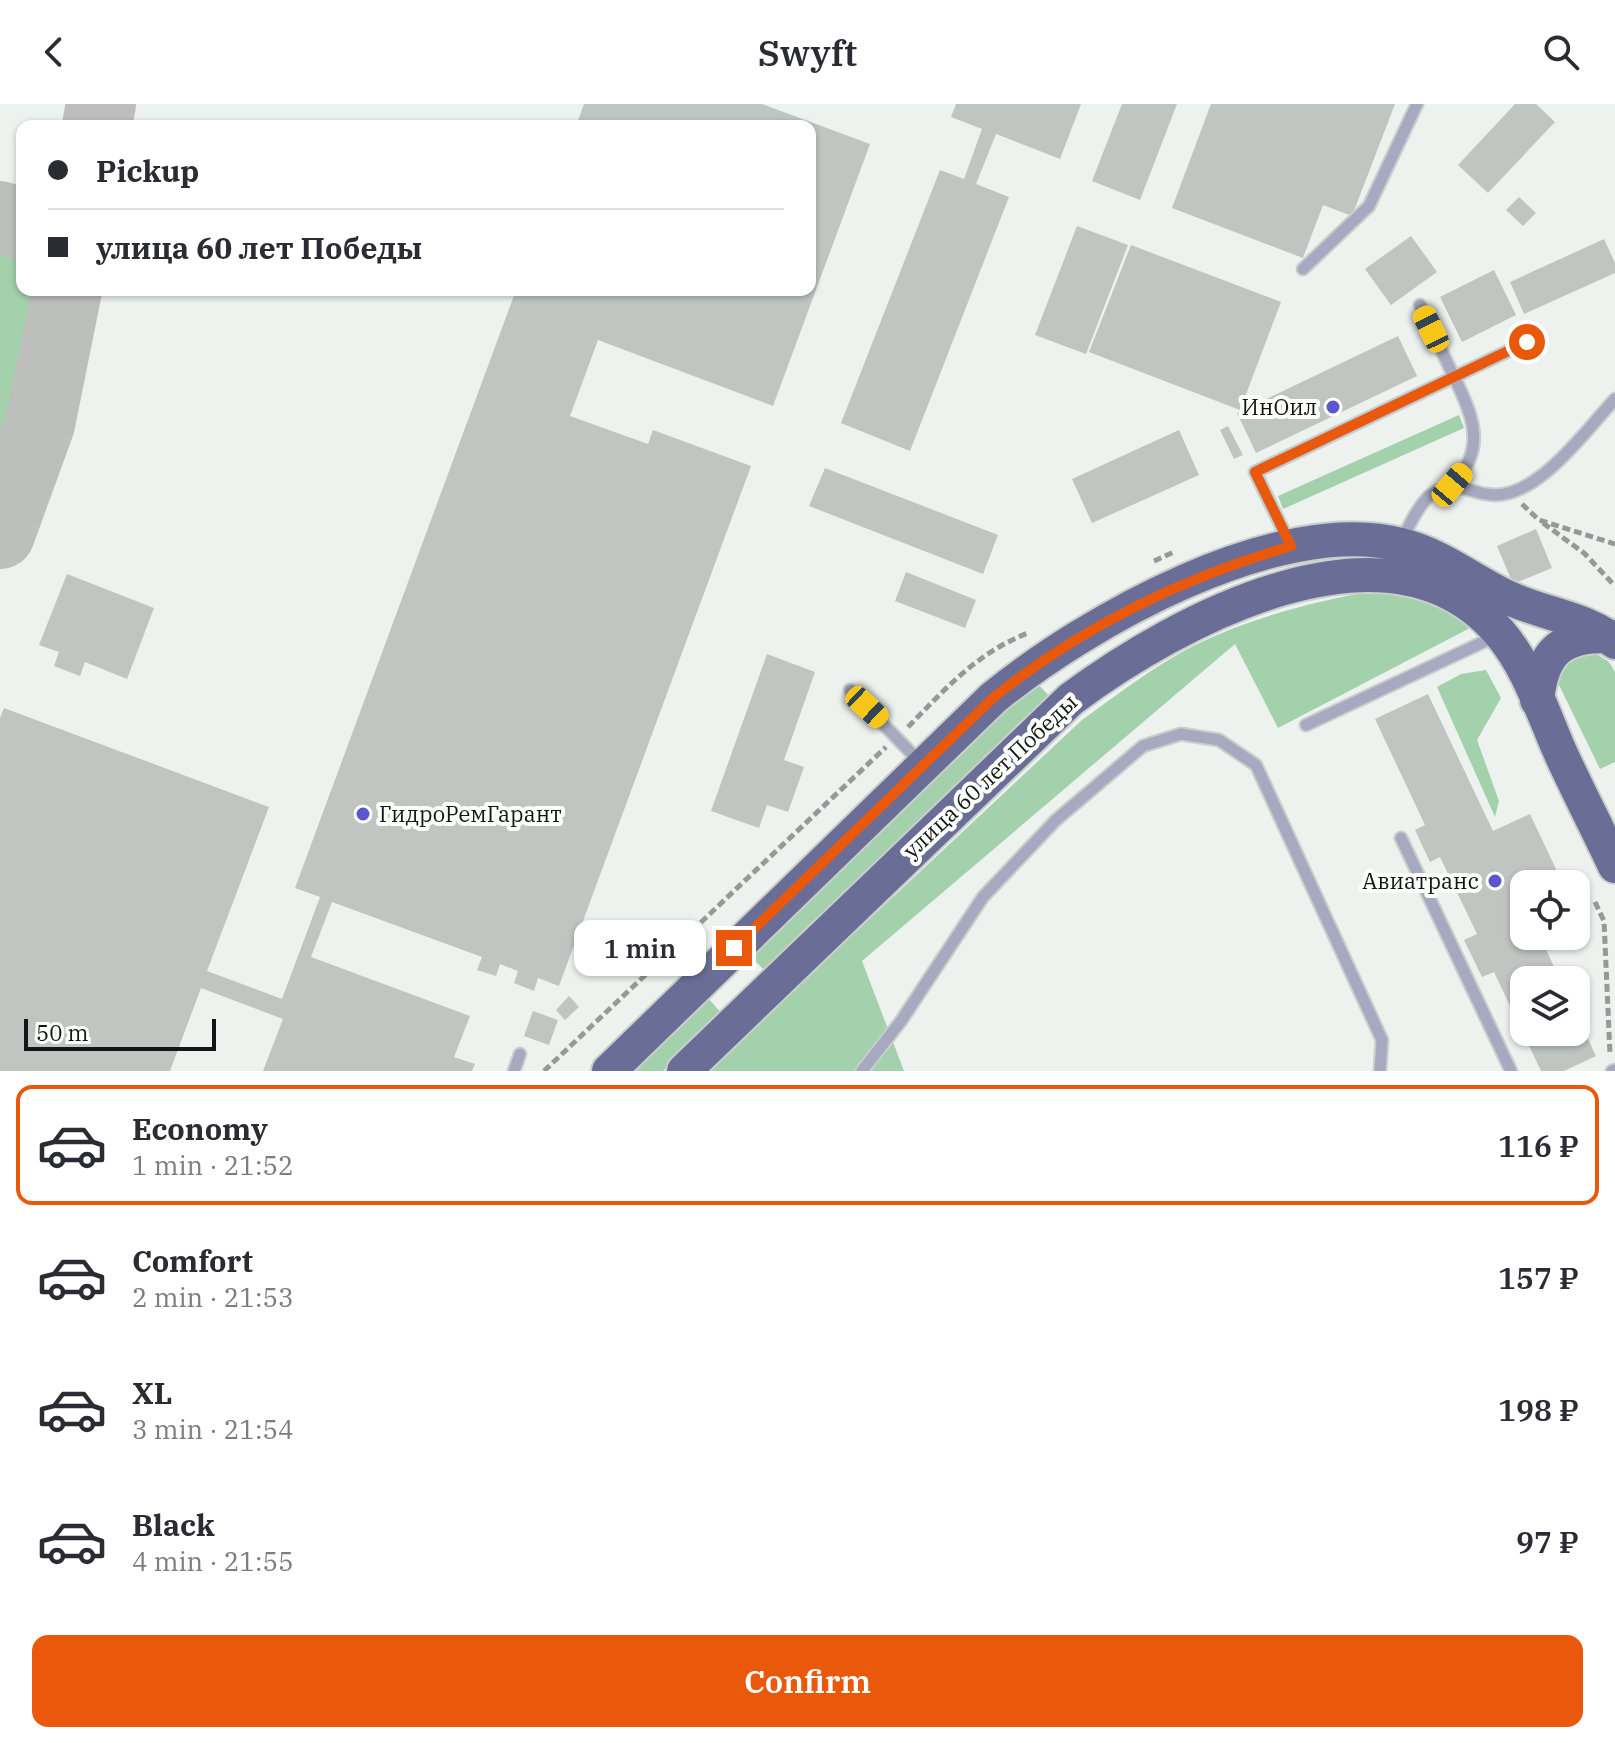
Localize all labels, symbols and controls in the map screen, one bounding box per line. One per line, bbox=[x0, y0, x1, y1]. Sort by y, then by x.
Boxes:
text: Swyft bbox=[758, 29, 857, 76]
icon: back bbox=[32, 30, 76, 74]
icon: search bbox=[1539, 30, 1583, 74]
text: Pickup bbox=[96, 151, 199, 190]
text: улица 60 лет Победы bbox=[96, 228, 422, 267]
car bbox=[1410, 302, 1452, 356]
route start bbox=[1509, 324, 1545, 360]
place label: ИнОил bbox=[1242, 392, 1317, 421]
marker: ИнОил bbox=[1324, 398, 1342, 416]
car bbox=[1427, 459, 1477, 511]
car bbox=[841, 682, 893, 732]
street label: улица 60 лет Победы bbox=[896, 687, 1083, 864]
place label: ГидроРемГарант bbox=[379, 799, 562, 828]
marker: ГидроРемГарант bbox=[354, 805, 372, 823]
place label: Авиатранс bbox=[1362, 866, 1479, 895]
map controls bbox=[1510, 870, 1590, 1046]
button: locate bbox=[1510, 870, 1590, 950]
marker: Авиатранс bbox=[1486, 872, 1504, 890]
callout: 1 min bbox=[574, 920, 706, 976]
route end bbox=[716, 930, 752, 966]
text: 1 min bbox=[604, 931, 676, 965]
button: layers bbox=[1510, 966, 1590, 1046]
scale bar bbox=[24, 1015, 216, 1051]
text: 50 m bbox=[36, 1018, 88, 1047]
icon: car bbox=[36, 1109, 108, 1181]
text: Economy bbox=[132, 1109, 268, 1148]
text: 116 ₽ bbox=[1498, 1126, 1579, 1165]
text: 1 min · 21:52 bbox=[132, 1148, 294, 1182]
icon: car bbox=[36, 1241, 108, 1313]
text: Comfort bbox=[132, 1241, 253, 1280]
text: 157 ₽ bbox=[1498, 1258, 1579, 1297]
text: 2 min · 21:53 bbox=[132, 1280, 294, 1314]
icon: car bbox=[36, 1373, 108, 1445]
text: XL bbox=[132, 1373, 172, 1412]
text: 198 ₽ bbox=[1498, 1390, 1579, 1429]
text: 3 min · 21:54 bbox=[132, 1412, 294, 1446]
icon: car bbox=[36, 1505, 108, 1577]
text: Black bbox=[132, 1505, 215, 1544]
text: 97 ₽ bbox=[1516, 1522, 1579, 1561]
text: 4 min · 21:55 bbox=[132, 1544, 294, 1578]
button: Confirm bbox=[32, 1635, 1583, 1727]

